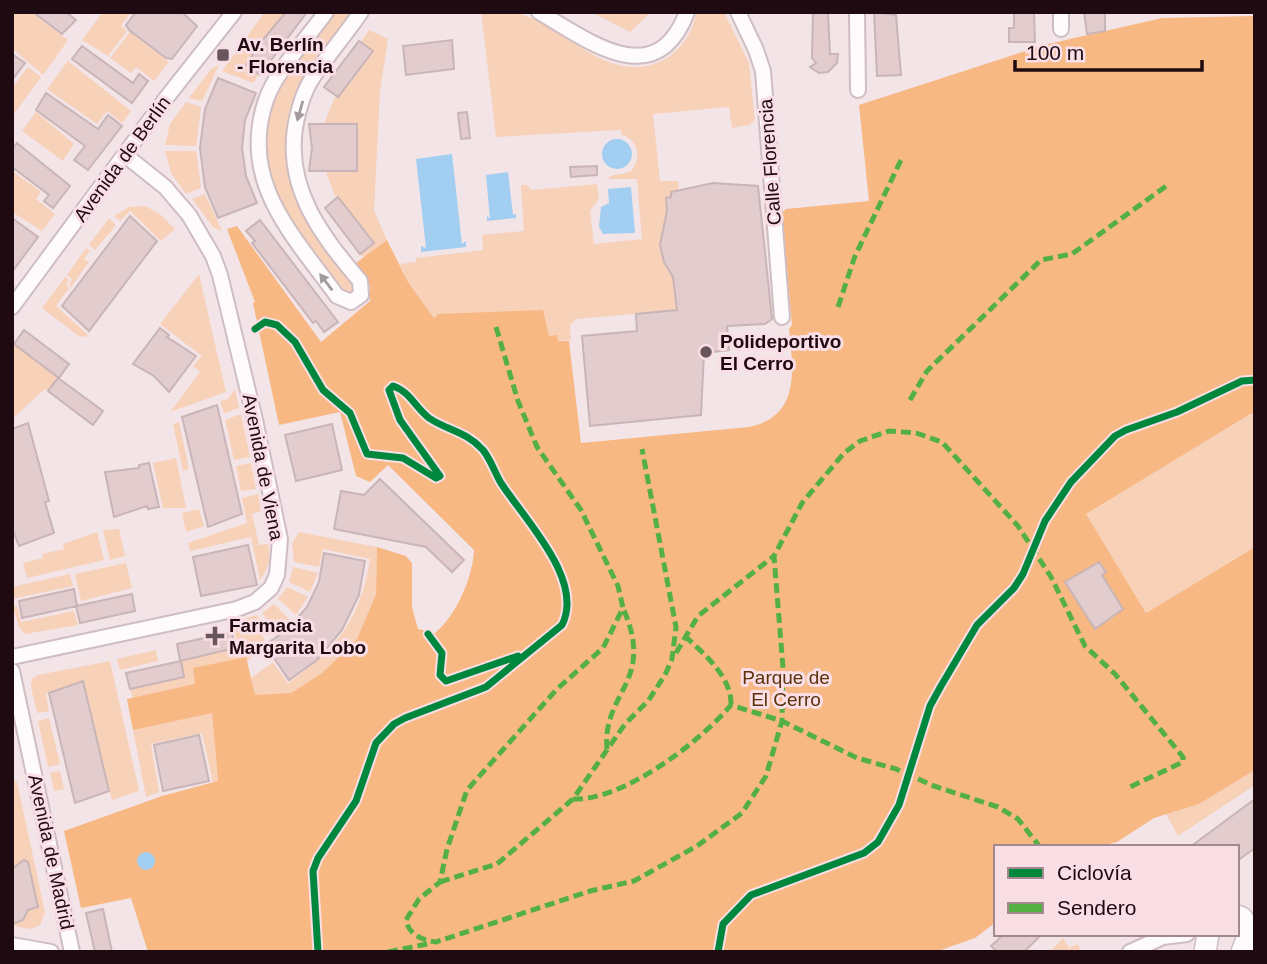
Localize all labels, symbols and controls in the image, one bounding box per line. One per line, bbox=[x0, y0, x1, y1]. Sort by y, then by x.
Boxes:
scale bar bbox=[1015, 28, 1202, 72]
place label: Av. Berlín - Florencia bbox=[237, 34, 334, 77]
text: 100 m bbox=[1026, 41, 1084, 64]
marker: Av. Berlín - Florencia bbox=[215, 47, 231, 63]
street label: Avenida de Berlín bbox=[70, 92, 174, 226]
street label: Calle Florencia bbox=[755, 98, 785, 226]
one-way arrow bbox=[294, 100, 304, 121]
one-way arrow bbox=[319, 273, 333, 291]
place label: Polideportivo El Cerro bbox=[720, 331, 841, 374]
marker: Polideportivo El Cerro bbox=[698, 344, 714, 360]
street label: Avenida de Viena bbox=[239, 392, 288, 542]
place label: Farmacia Margarita Lobo bbox=[229, 615, 366, 658]
marker: Farmacia Margarita Lobo bbox=[207, 628, 223, 644]
park label: Parque de El Cerro bbox=[742, 667, 830, 710]
street label: Avenida de Madrid bbox=[24, 772, 78, 932]
legend bbox=[994, 845, 1239, 936]
text: Ciclovía bbox=[1057, 861, 1132, 884]
text: Sendero bbox=[1057, 896, 1136, 919]

